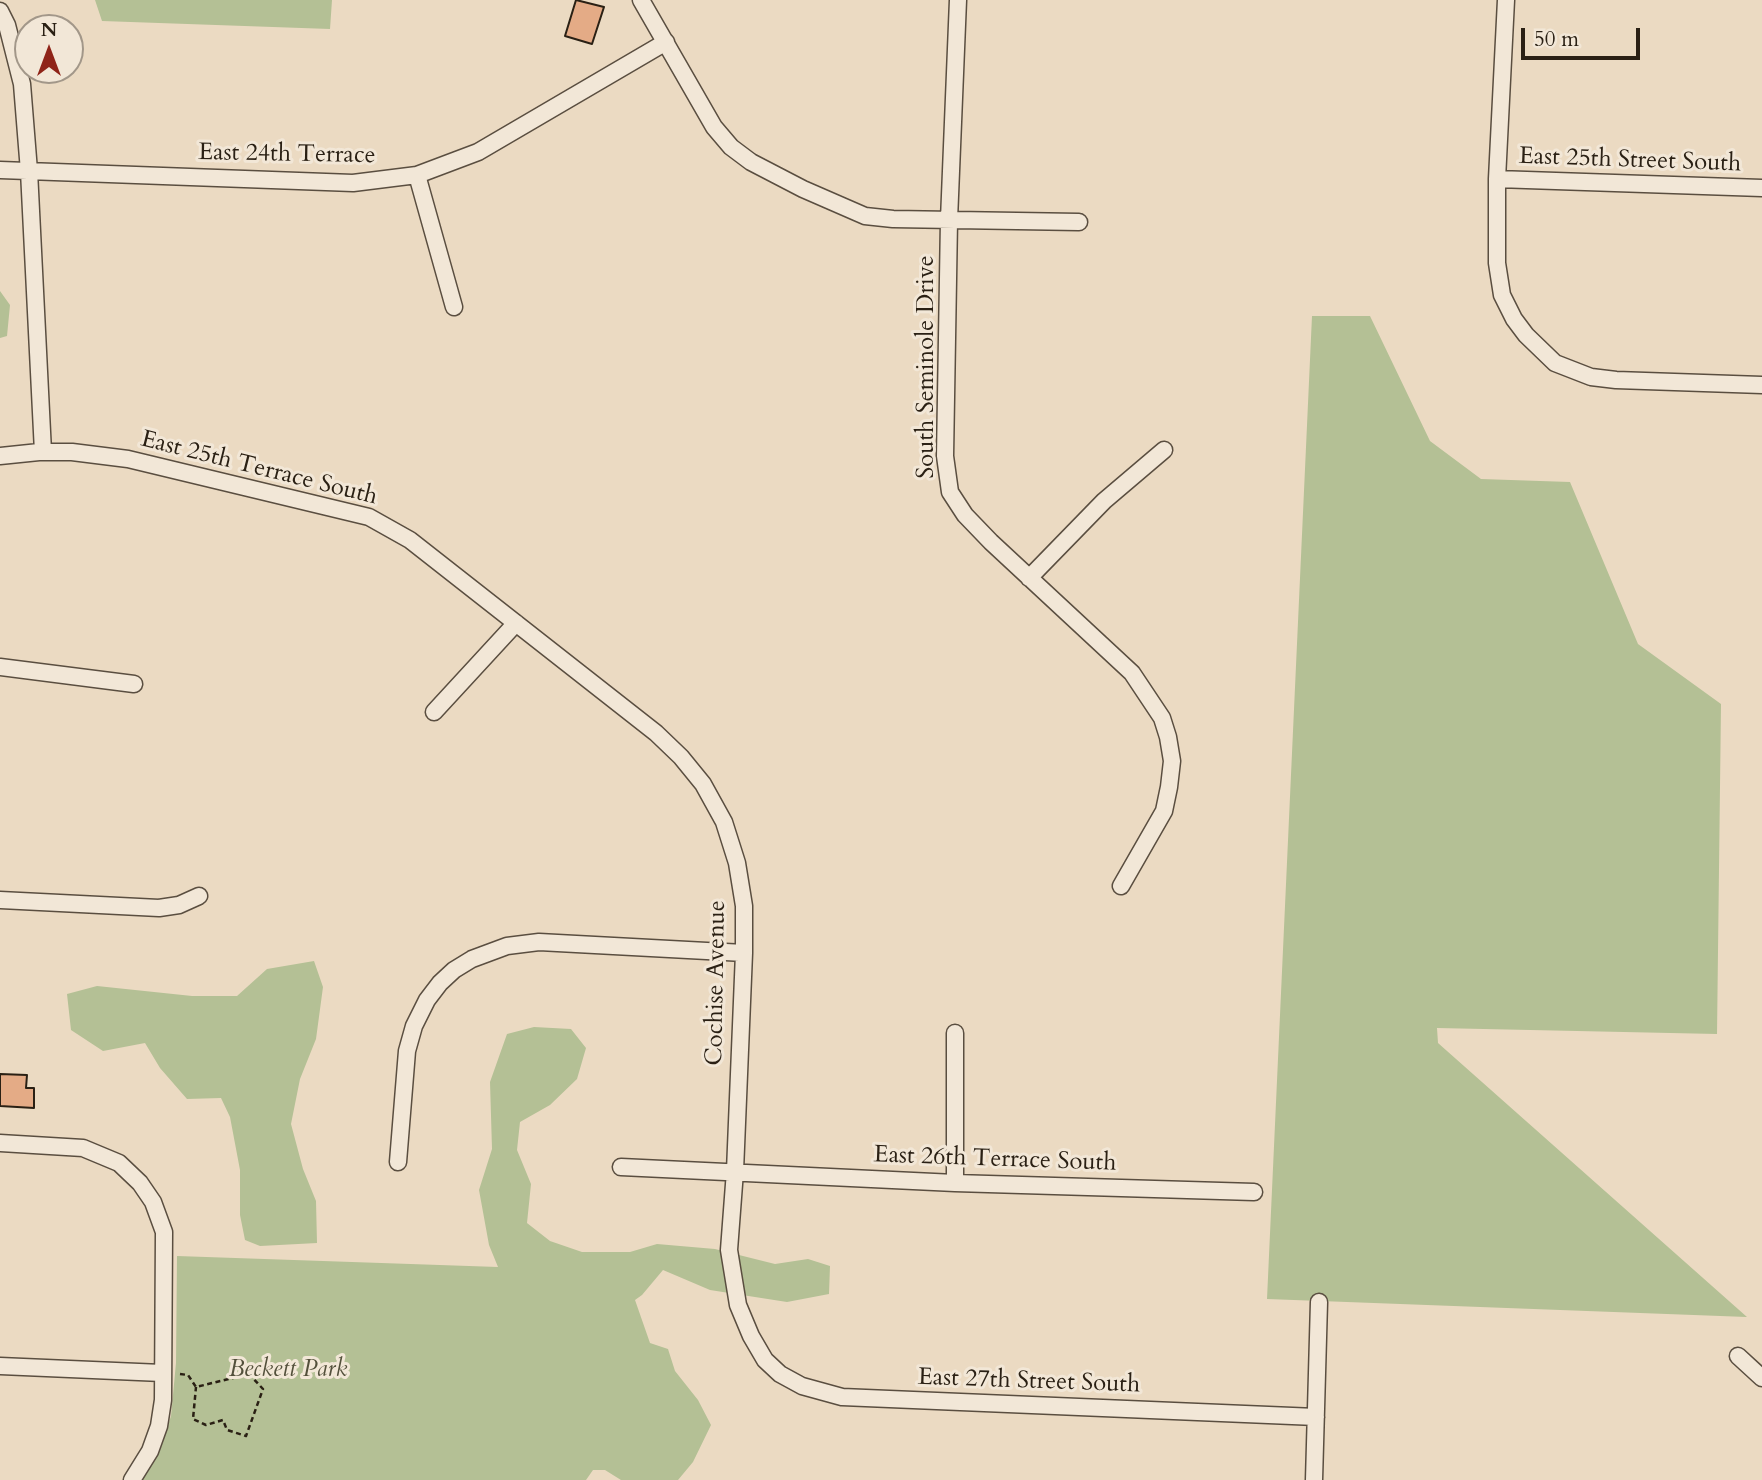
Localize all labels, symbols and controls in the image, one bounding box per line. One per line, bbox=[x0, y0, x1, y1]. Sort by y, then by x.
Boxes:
north arrow bbox=[14, 14, 84, 84]
scale bar bbox=[1524, 14, 1643, 58]
text: N bbox=[41, 17, 57, 43]
text: 50 m bbox=[1534, 25, 1579, 54]
street label: East 24th Terrace bbox=[198, 139, 376, 171]
street label: East 25th Street South bbox=[1519, 143, 1741, 179]
street label: South Seminole Drive bbox=[913, 255, 941, 479]
street label: East 25th Terrace South bbox=[138, 426, 380, 512]
street label: Cochise Avenue bbox=[701, 900, 733, 1066]
street label: East 26th Terrace South bbox=[873, 1141, 1117, 1179]
park label: Beckett Park bbox=[229, 1356, 347, 1384]
street label: East 27th Street South bbox=[918, 1364, 1140, 1400]

